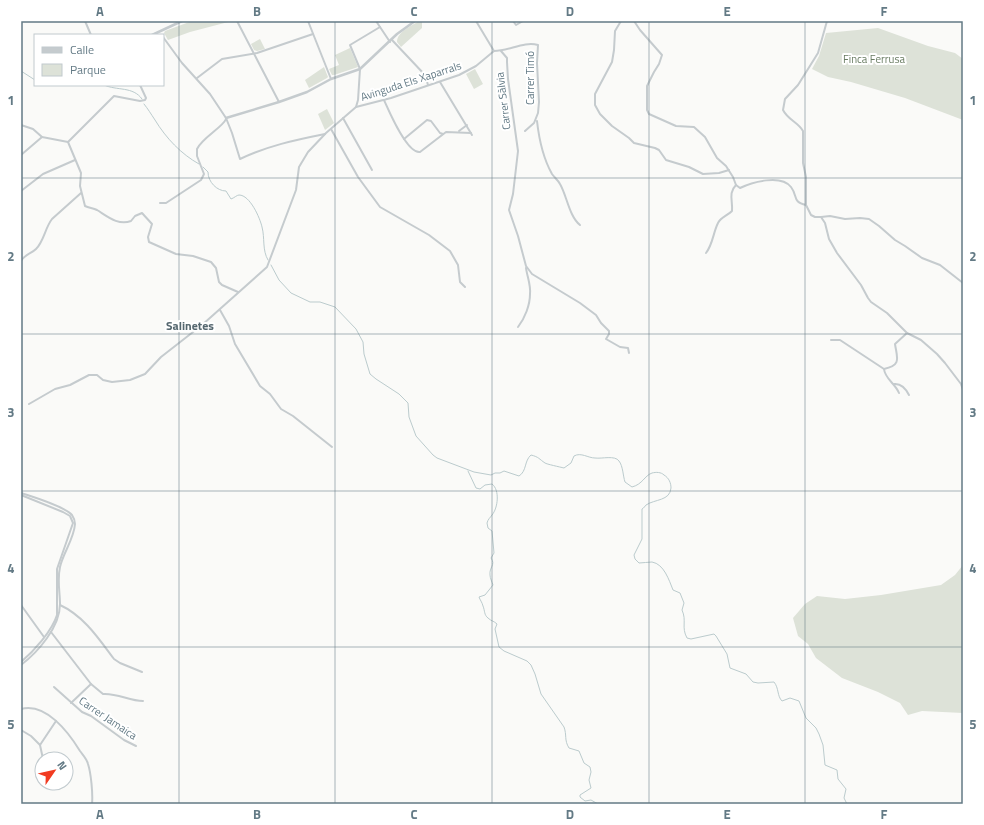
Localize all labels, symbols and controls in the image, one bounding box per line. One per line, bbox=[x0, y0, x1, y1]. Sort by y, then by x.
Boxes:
text: A bbox=[96, 1, 104, 21]
text: B bbox=[253, 1, 261, 21]
text: C bbox=[410, 1, 418, 21]
text: D bbox=[566, 1, 574, 21]
text: E bbox=[723, 1, 731, 21]
text: F bbox=[881, 1, 888, 21]
legend bbox=[34, 34, 164, 86]
text: Calle bbox=[70, 40, 94, 59]
street label: Carrer Timó bbox=[522, 51, 538, 105]
park label: Finca Ferrusa bbox=[843, 51, 906, 67]
street label: Avinguda Els Xaparrals bbox=[359, 57, 463, 105]
text: Parque bbox=[70, 60, 106, 79]
street label: Carrer Sàlvia bbox=[491, 71, 514, 131]
text: 1 bbox=[7, 90, 15, 110]
text: 1 bbox=[969, 90, 977, 110]
text: 2 bbox=[7, 246, 15, 266]
text: 2 bbox=[969, 246, 977, 266]
district label: Salinetes bbox=[166, 316, 214, 335]
text: 3 bbox=[7, 402, 15, 422]
text: 3 bbox=[969, 402, 977, 422]
text: 4 bbox=[7, 558, 15, 578]
text: 4 bbox=[969, 558, 977, 578]
street label: Carrer Jamaica bbox=[76, 693, 141, 744]
text: 5 bbox=[7, 714, 15, 734]
text: 5 bbox=[969, 714, 977, 734]
north arrow bbox=[34, 751, 74, 791]
text: N bbox=[54, 758, 71, 773]
text: A bbox=[96, 804, 104, 824]
text: B bbox=[253, 804, 261, 824]
text: C bbox=[410, 804, 418, 824]
text: D bbox=[566, 804, 574, 824]
text: E bbox=[723, 804, 731, 824]
text: F bbox=[881, 804, 888, 824]

